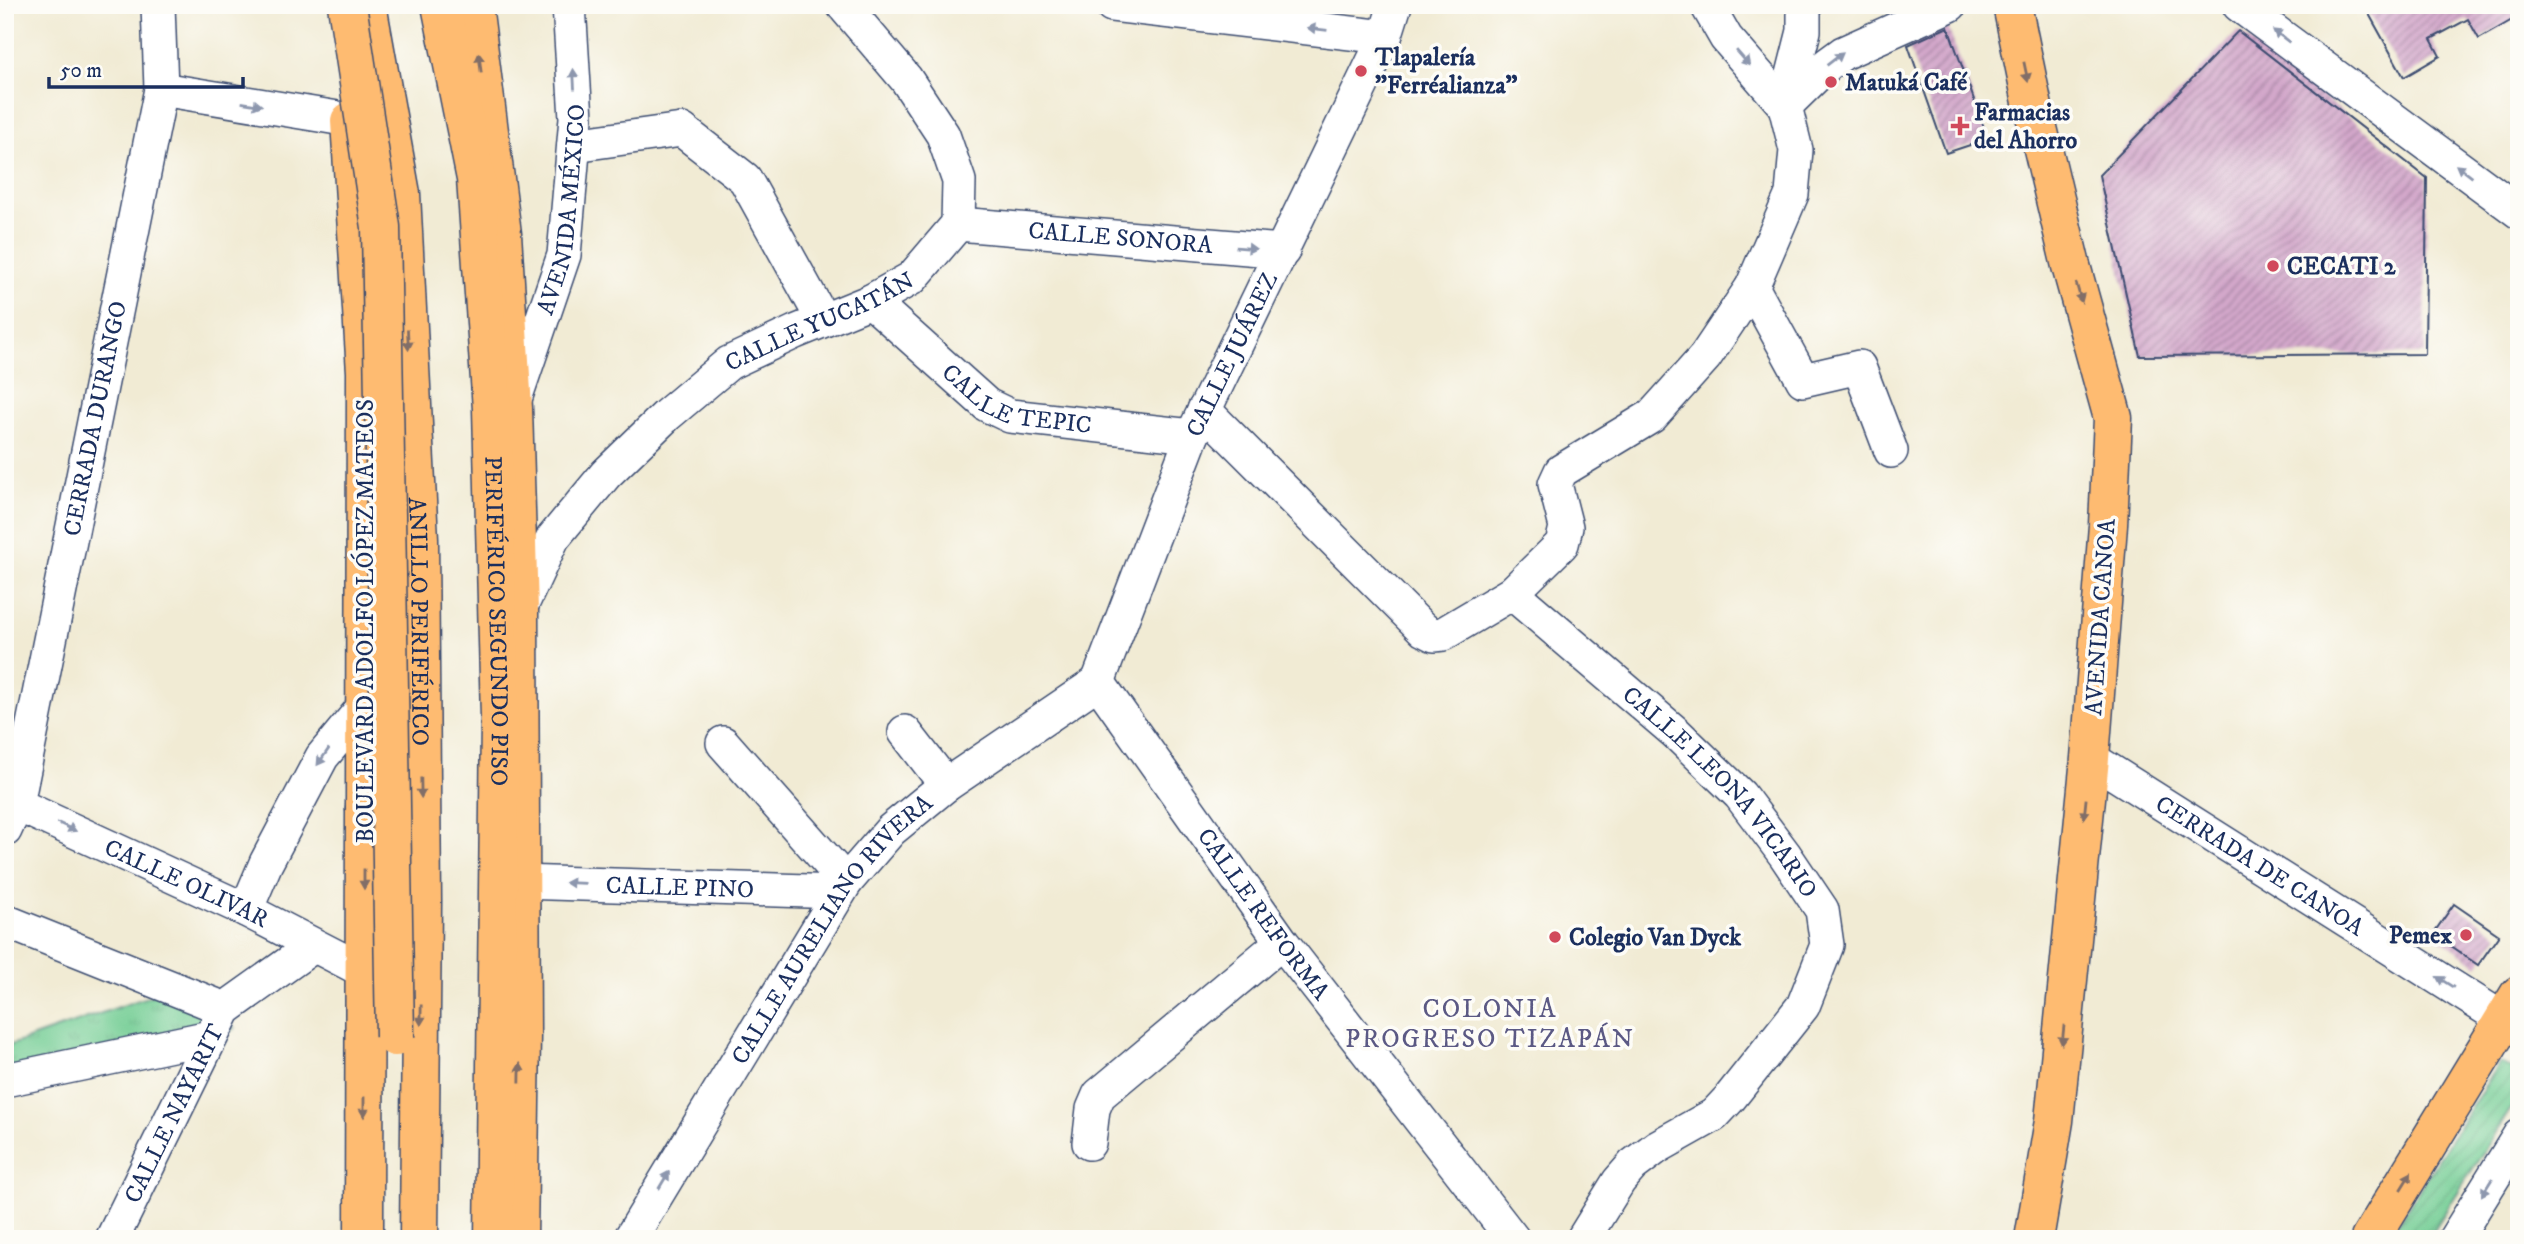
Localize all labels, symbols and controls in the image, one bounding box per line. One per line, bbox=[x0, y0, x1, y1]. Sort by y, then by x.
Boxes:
one-way arrow bbox=[1306, 24, 1328, 35]
one-way arrow bbox=[2272, 29, 2290, 43]
place label: Tlapalería "Ferréalianza" bbox=[1374, 43, 1518, 101]
scale bar bbox=[49, 46, 243, 90]
one-way arrow bbox=[1735, 49, 1751, 67]
one-way arrow bbox=[474, 52, 485, 74]
one-way arrow bbox=[1826, 53, 1844, 67]
text: 50 m bbox=[60, 58, 102, 84]
one-way arrow bbox=[2020, 61, 2031, 83]
marker: Tlapalería "Ferréalianza" bbox=[1353, 63, 1369, 79]
one-way arrow bbox=[568, 68, 579, 90]
place label: Matuká Café bbox=[1845, 68, 1968, 98]
marker: Matuká Café bbox=[1823, 74, 1839, 90]
place label: Farmacias del Ahorro bbox=[1974, 98, 2078, 156]
one-way arrow bbox=[241, 99, 263, 110]
street label: AVENIDA MÉXICO bbox=[531, 103, 592, 319]
marker: Farmacias del Ahorro bbox=[1952, 118, 1968, 134]
one-way arrow bbox=[2455, 165, 2473, 179]
street label: CALLE SONORA bbox=[1027, 216, 1214, 261]
one-way arrow bbox=[1235, 243, 1257, 254]
place label: CECATI 2 bbox=[2287, 252, 2397, 282]
marker: CECATI 2 bbox=[2265, 258, 2281, 274]
street label: CALLE YUCATÁN bbox=[721, 266, 920, 379]
street label: CALLE JUÁREZ bbox=[1180, 268, 1285, 442]
one-way arrow bbox=[2074, 283, 2084, 304]
street label: CERRADA DURANGO bbox=[57, 298, 134, 539]
one-way arrow bbox=[403, 329, 414, 351]
street label: CALLE TEPIC bbox=[935, 358, 1093, 441]
street label: BOULEVARD ADOLFO LÓPEZ MATEOS bbox=[350, 399, 381, 843]
street label: PERIFÉRICO SEGUNDO PISO bbox=[477, 455, 514, 786]
street label: ANILLO PERIFÉRICO bbox=[401, 496, 435, 746]
street label: AVENIDA CANOA bbox=[2079, 517, 2123, 716]
street label: CALLE LEONA VICARIO bbox=[1616, 680, 1823, 904]
one-way arrow bbox=[316, 748, 330, 766]
one-way arrow bbox=[415, 777, 427, 799]
street label: CALLE AURELIANO RIVERA bbox=[725, 788, 939, 1070]
street label: CERRADA DE CANOA bbox=[2150, 789, 2370, 944]
one-way arrow bbox=[2079, 798, 2090, 820]
one-way arrow bbox=[57, 822, 78, 833]
street label: CALLE REFORMA bbox=[1190, 823, 1336, 1007]
street label: CALLE OLIVAR bbox=[99, 833, 273, 935]
one-way arrow bbox=[358, 869, 370, 891]
street label: CALLE PINO bbox=[605, 871, 754, 905]
one-way arrow bbox=[564, 878, 586, 889]
place label: Pemex bbox=[2389, 921, 2452, 951]
place label: Colegio Van Dyck bbox=[1569, 923, 1742, 953]
marker: Pemex bbox=[2458, 927, 2474, 943]
marker: Colegio Van Dyck bbox=[1547, 929, 1563, 945]
one-way arrow bbox=[2436, 976, 2455, 989]
district label: COLONIA PROGRESO TIZAPÁN bbox=[1345, 993, 1635, 1056]
one-way arrow bbox=[415, 1004, 427, 1026]
street label: CALLE NAYARIT bbox=[118, 1019, 231, 1208]
one-way arrow bbox=[2057, 1025, 2068, 1047]
one-way arrow bbox=[515, 1061, 526, 1083]
one-way arrow bbox=[358, 1096, 370, 1118]
one-way arrow bbox=[658, 1170, 670, 1189]
one-way arrow bbox=[2400, 1171, 2413, 1190]
one-way arrow bbox=[2480, 1178, 2493, 1197]

